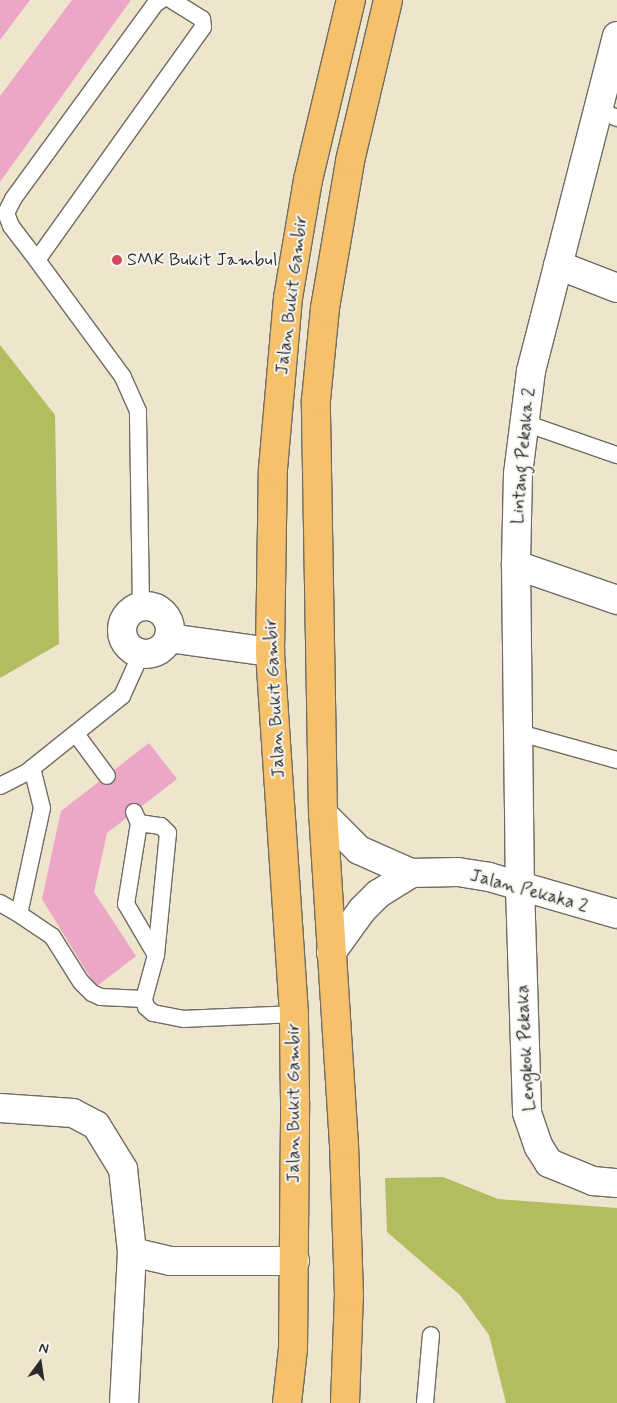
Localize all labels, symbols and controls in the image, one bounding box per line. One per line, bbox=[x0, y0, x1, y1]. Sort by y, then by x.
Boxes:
street label: Jalan Bukit Gambir bbox=[272, 215, 312, 375]
place label: SMK Bukit Jambul bbox=[127, 249, 274, 271]
marker: SMK Bukit Jambul bbox=[111, 254, 123, 266]
street label: Lintang Pekaka 2 bbox=[506, 388, 540, 524]
street label: Jalan Bukit Gambir bbox=[260, 618, 290, 778]
street label: Jalan Pekaka 2 bbox=[467, 865, 591, 917]
street label: Lengkok Pekaka bbox=[512, 984, 540, 1112]
street label: Jalan Bukit Gambir bbox=[283, 1024, 305, 1182]
north arrow bbox=[15, 1338, 65, 1388]
text: N bbox=[37, 1339, 50, 1358]

